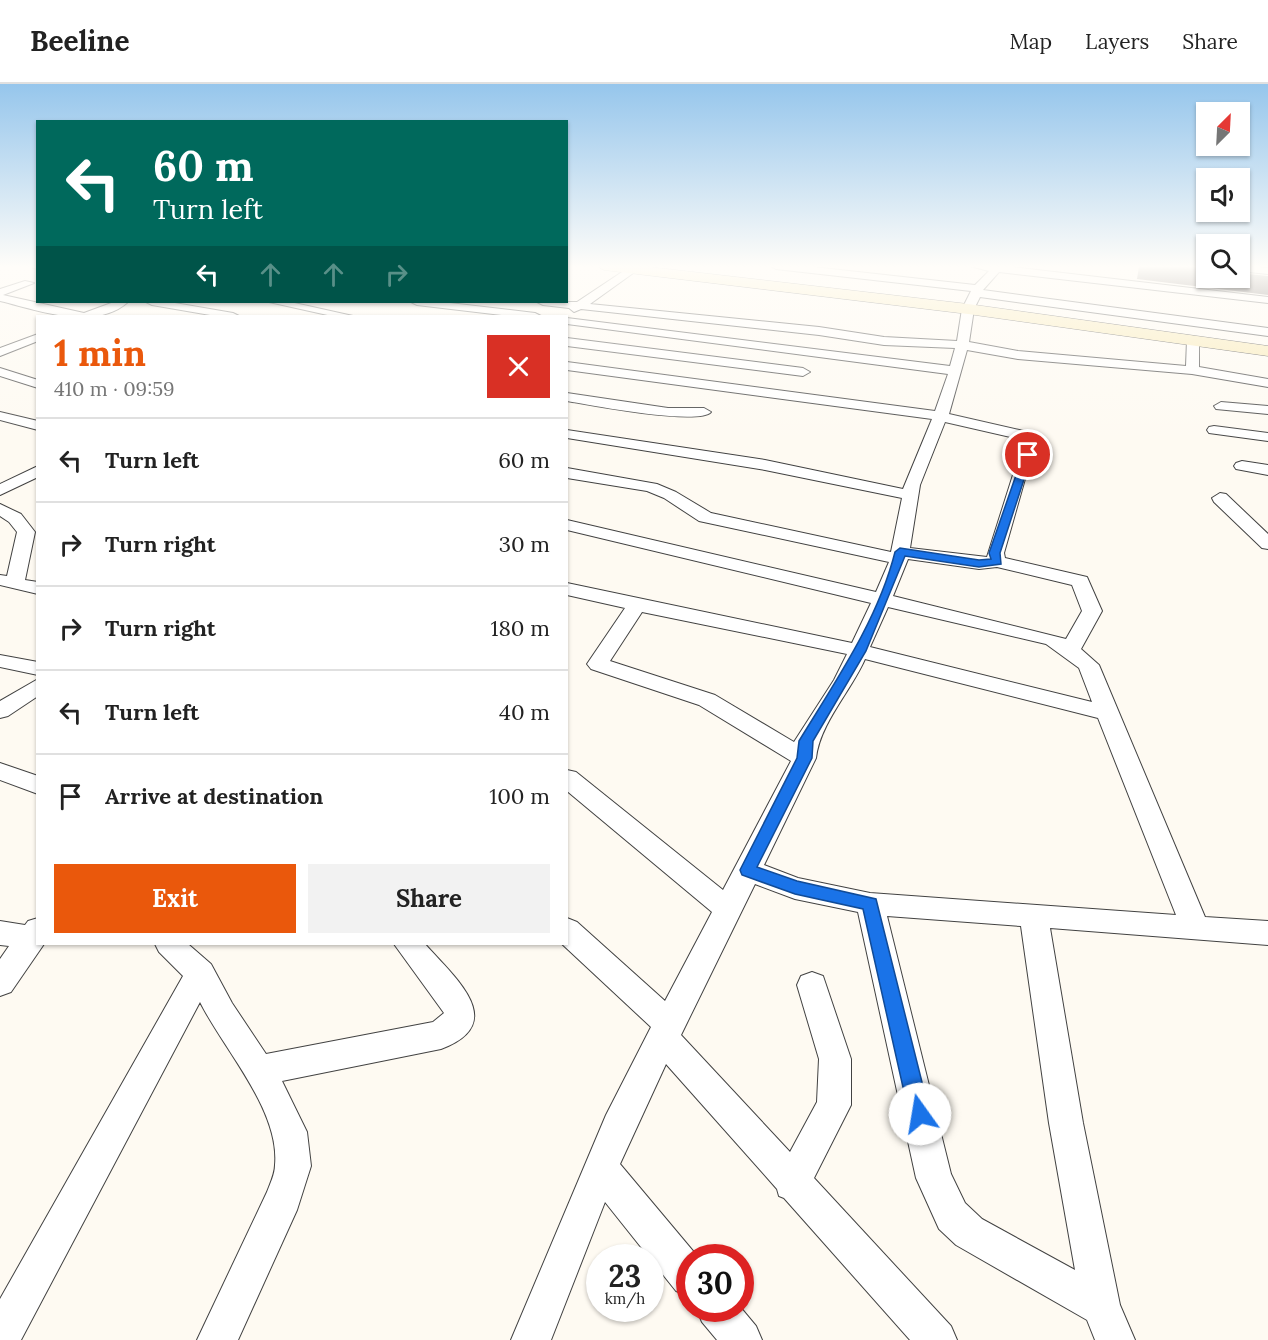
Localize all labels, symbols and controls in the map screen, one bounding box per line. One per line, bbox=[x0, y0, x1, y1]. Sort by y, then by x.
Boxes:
text: Beeline bbox=[30, 23, 129, 59]
text: Map bbox=[1009, 28, 1052, 55]
text: Layers bbox=[1085, 28, 1149, 55]
text: Share bbox=[1182, 28, 1238, 55]
north arrow bbox=[1196, 102, 1250, 156]
map controls bbox=[1196, 102, 1250, 288]
text: 60 m bbox=[153, 139, 254, 193]
icon: left bbox=[54, 144, 132, 222]
button: sound bbox=[1196, 168, 1250, 222]
text: Turn left bbox=[153, 192, 263, 226]
button: search bbox=[1196, 234, 1250, 288]
icon: left bbox=[191, 258, 224, 291]
icon: ahead bbox=[254, 258, 287, 291]
icon: ahead bbox=[317, 258, 350, 291]
icon: right bbox=[380, 258, 413, 291]
text: 1 min bbox=[54, 330, 146, 376]
button: close bbox=[487, 335, 550, 398]
text: 410 m · 09:59 bbox=[54, 376, 175, 401]
pin bbox=[1002, 429, 1053, 480]
icon: arrive bbox=[1011, 438, 1044, 471]
icon: left bbox=[54, 444, 87, 477]
text: Turn left bbox=[105, 446, 199, 474]
text: 60 m bbox=[498, 446, 550, 474]
icon: right bbox=[54, 528, 87, 561]
text: Turn right bbox=[105, 530, 216, 558]
text: 30 m bbox=[499, 530, 550, 558]
icon: right bbox=[54, 612, 87, 645]
text: Turn right bbox=[105, 614, 216, 642]
text: 180 m bbox=[491, 614, 550, 642]
icon: left bbox=[54, 696, 87, 729]
text: Turn left bbox=[105, 698, 199, 726]
text: 40 m bbox=[499, 698, 550, 726]
icon: arrive bbox=[54, 780, 87, 813]
text: Arrive at destination bbox=[105, 782, 323, 810]
text: 100 m bbox=[489, 782, 550, 810]
button: Exit bbox=[54, 864, 296, 933]
button: Share bbox=[308, 864, 550, 933]
position arrow bbox=[888, 1082, 952, 1146]
speed limit sign: 30 bbox=[676, 1244, 754, 1322]
text: 23 bbox=[609, 1257, 641, 1295]
text: km/h bbox=[605, 1289, 645, 1308]

